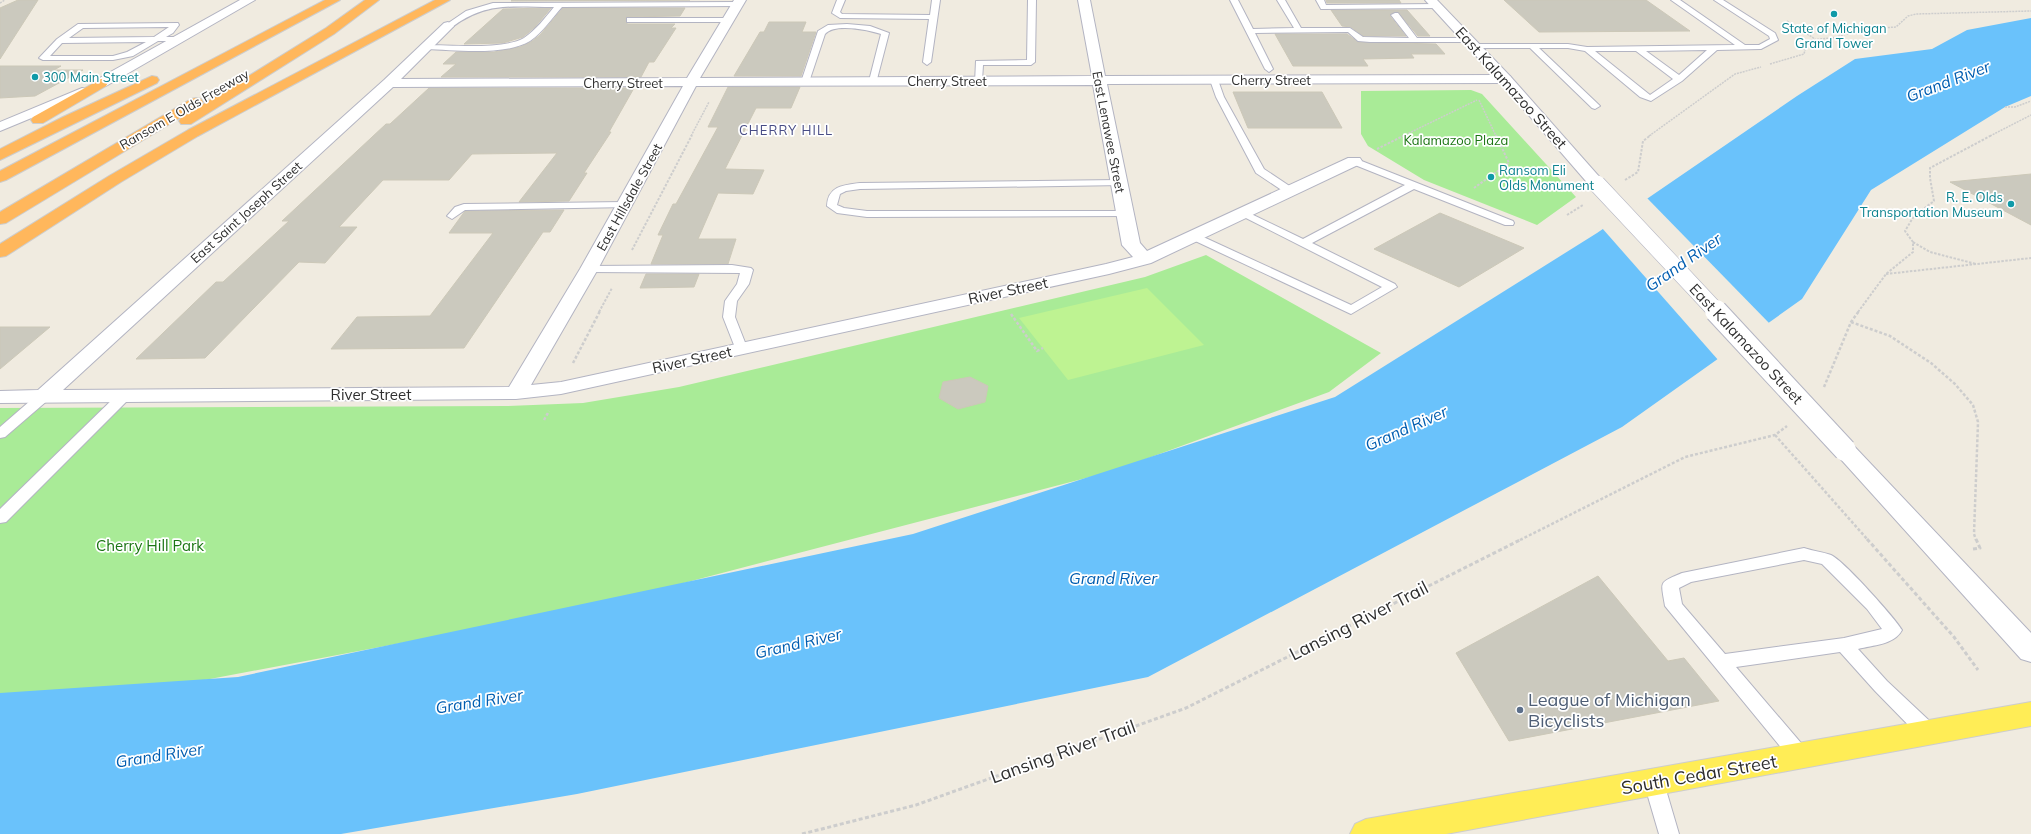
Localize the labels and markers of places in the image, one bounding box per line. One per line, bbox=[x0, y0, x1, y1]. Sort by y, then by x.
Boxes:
marker: State of Michigan Grand Tower bbox=[1829, 9, 1839, 19]
place label: State of Michigan Grand Tower bbox=[1781, 20, 1887, 51]
place label: 300 Main Street bbox=[43, 69, 139, 85]
marker: 300 Main Street bbox=[30, 72, 40, 82]
place label: Ransom Eli Olds Monument bbox=[1499, 162, 1595, 193]
marker: Ransom Eli Olds Monument bbox=[1486, 172, 1496, 182]
place label: R. E. Olds Transportation Museum bbox=[1860, 189, 2003, 220]
marker: R. E. Olds Transportation Museum bbox=[2006, 199, 2016, 209]
place label: League of Michigan Bicyclists bbox=[1528, 688, 1691, 732]
marker: League of Michigan Bicyclists bbox=[1515, 705, 1525, 715]

